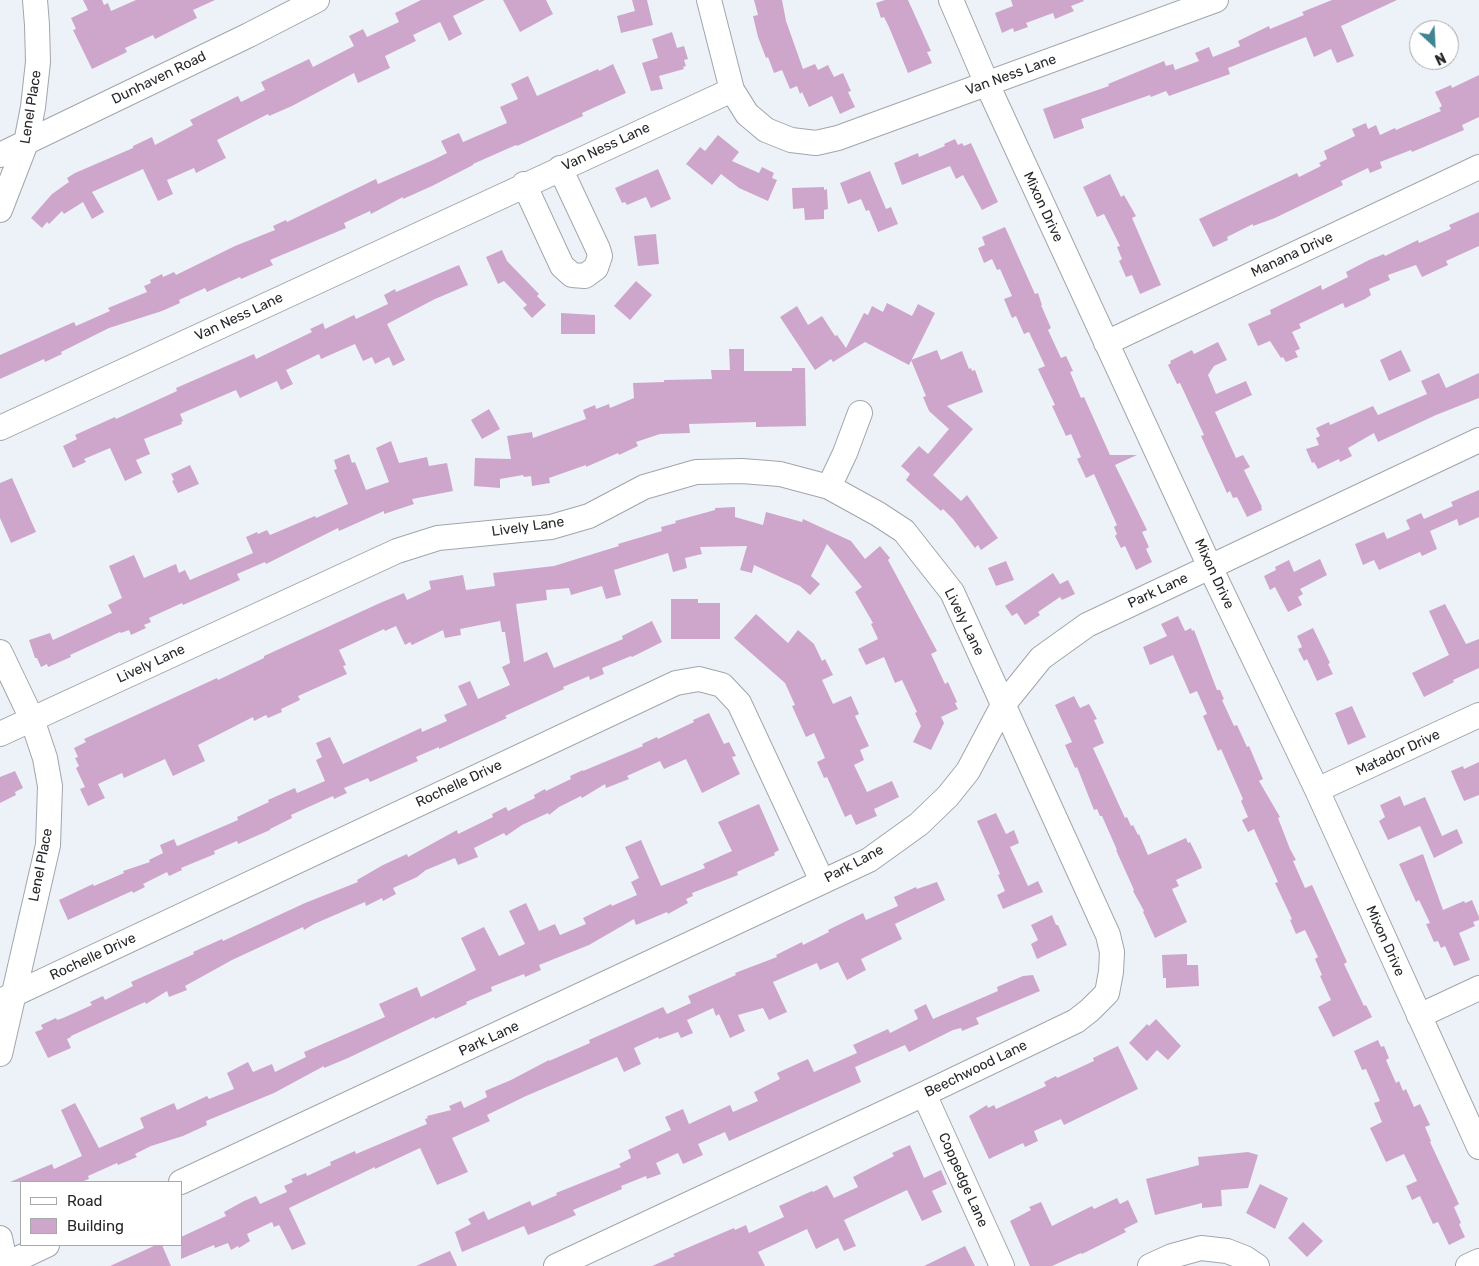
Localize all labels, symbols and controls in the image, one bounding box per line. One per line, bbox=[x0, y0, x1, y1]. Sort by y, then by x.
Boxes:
north arrow bbox=[1409, 20, 1459, 70]
street label: Dunhaven Road bbox=[109, 48, 209, 108]
text: N bbox=[1432, 48, 1448, 68]
street label: Van Ness Lane bbox=[963, 51, 1059, 99]
street label: Lenel Place bbox=[17, 69, 45, 145]
street label: Van Ness Lane bbox=[559, 119, 653, 175]
street label: Mixon Drive bbox=[1019, 169, 1067, 245]
street label: Manana Drive bbox=[1248, 229, 1336, 281]
street label: Van Ness Lane bbox=[192, 289, 286, 345]
street label: Lively Lane bbox=[491, 514, 565, 540]
street label: Mixon Drive bbox=[1190, 536, 1238, 612]
street label: Park Lane bbox=[1125, 570, 1191, 612]
street label: Lively Lane bbox=[940, 585, 988, 659]
street label: Lively Lane bbox=[114, 641, 188, 687]
street label: Matador Drive bbox=[1353, 726, 1443, 780]
street label: Rochelle Drive bbox=[413, 757, 505, 811]
street label: Lenel Place bbox=[26, 827, 56, 903]
street label: Park Lane bbox=[822, 841, 886, 887]
street label: Mixon Drive bbox=[1362, 903, 1408, 979]
street label: Rochelle Drive bbox=[47, 930, 139, 984]
street label: Park Lane bbox=[456, 1018, 522, 1060]
street label: Beechwood Lane bbox=[922, 1037, 1030, 1101]
street label: Coppedge Lane bbox=[935, 1130, 991, 1230]
legend bbox=[20, 1181, 182, 1246]
text: Road bbox=[67, 1192, 103, 1210]
text: Building bbox=[67, 1217, 124, 1235]

